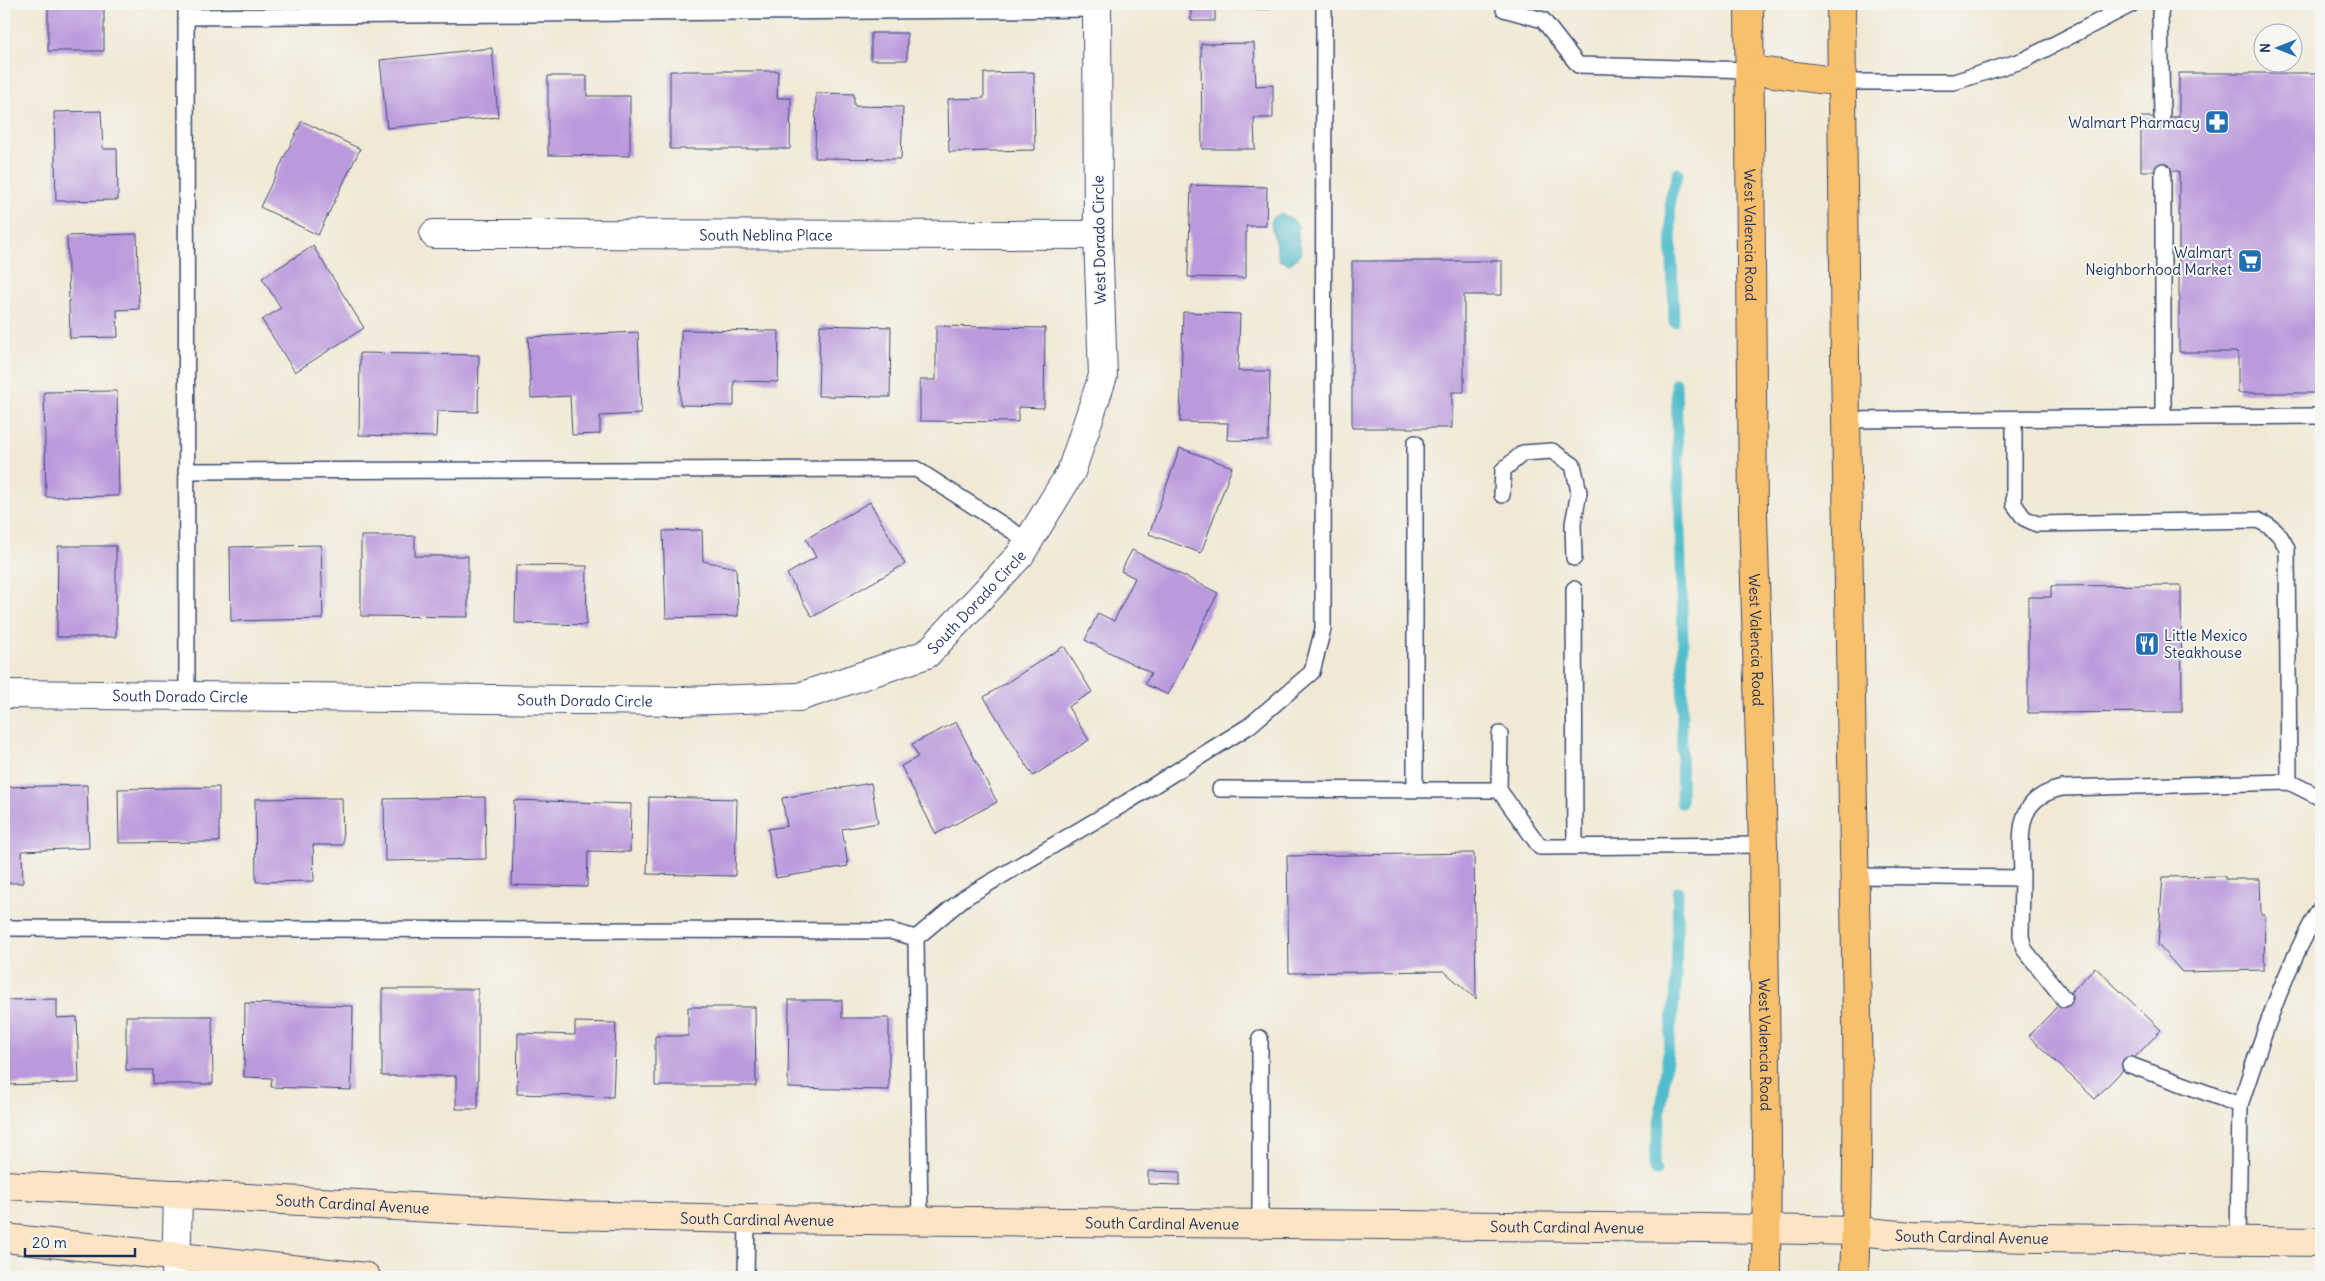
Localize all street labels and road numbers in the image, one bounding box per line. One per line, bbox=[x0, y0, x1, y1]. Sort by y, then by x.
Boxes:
street label: West Valencia Road bbox=[1741, 169, 1761, 302]
street label: West Dorado Circle bbox=[1088, 175, 1110, 305]
street label: South Neblina Place bbox=[699, 225, 833, 244]
street label: South Dorado Circle bbox=[923, 546, 1030, 658]
street label: West Valencia Road bbox=[1745, 573, 1768, 707]
street label: South Dorado Circle bbox=[112, 686, 248, 706]
street label: South Dorado Circle bbox=[517, 690, 653, 710]
street label: West Valencia Road bbox=[1755, 978, 1776, 1111]
street label: South Cardinal Avenue bbox=[275, 1190, 430, 1217]
street label: South Cardinal Avenue bbox=[680, 1208, 834, 1229]
street label: South Cardinal Avenue bbox=[1085, 1213, 1239, 1233]
street label: South Cardinal Avenue bbox=[1490, 1216, 1644, 1237]
street label: South Cardinal Avenue bbox=[1894, 1225, 2049, 1248]

